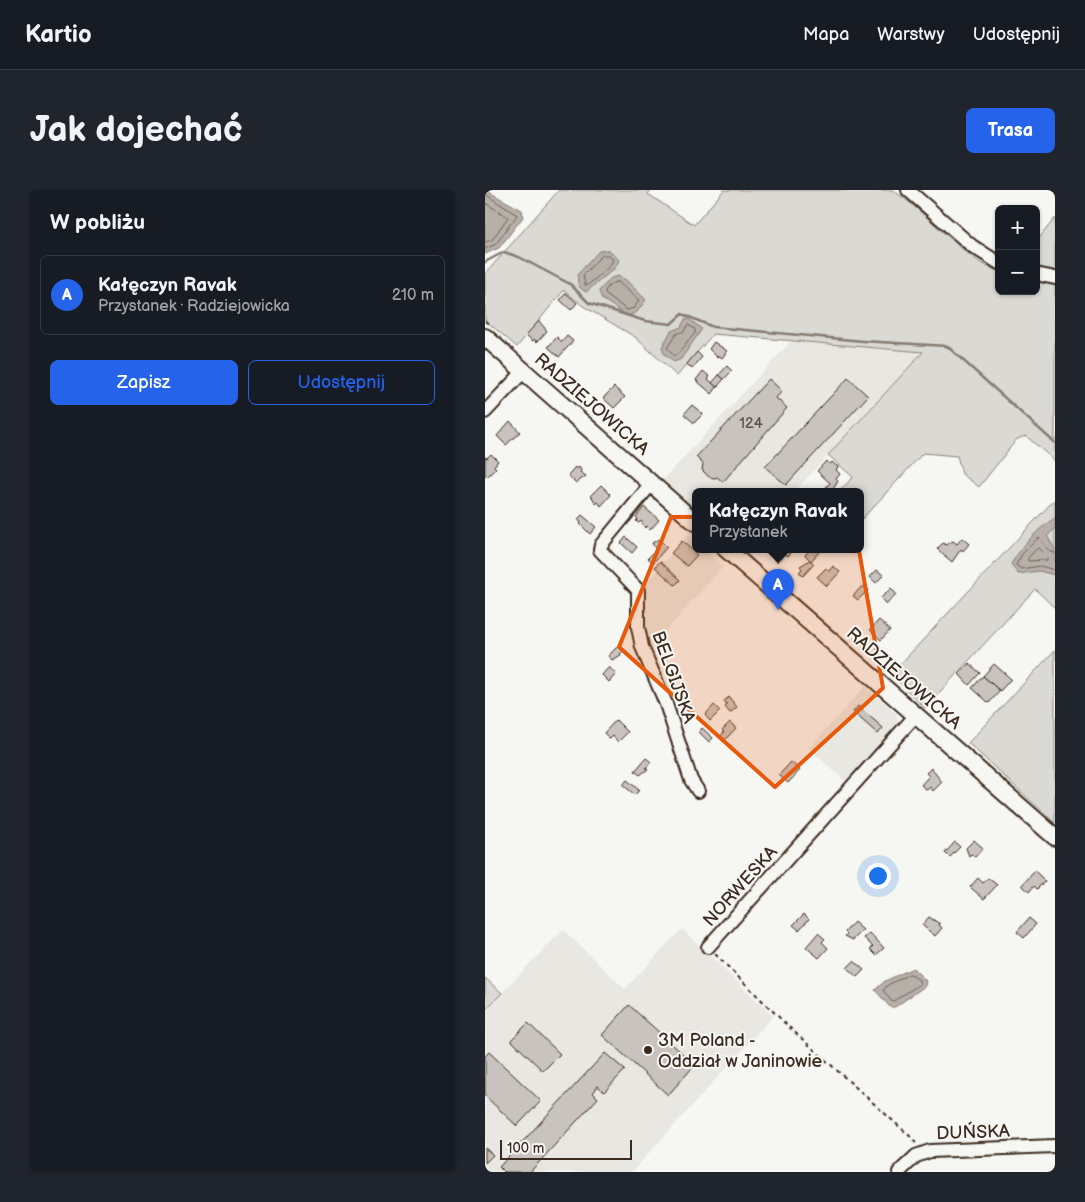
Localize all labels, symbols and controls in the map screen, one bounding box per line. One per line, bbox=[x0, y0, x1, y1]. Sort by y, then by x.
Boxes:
text: Kartio bbox=[25, 20, 92, 49]
text: Mapa bbox=[803, 24, 849, 45]
text: Warstwy bbox=[877, 24, 945, 45]
text: Udostępnij bbox=[973, 24, 1060, 45]
button: Trasa bbox=[966, 108, 1055, 153]
text: Jak dojechać bbox=[30, 109, 243, 152]
map controls bbox=[995, 205, 1040, 295]
button: + bbox=[995, 205, 1040, 250]
text: W pobliżu bbox=[50, 210, 145, 235]
button: − bbox=[995, 250, 1040, 295]
text: Kałęczyn Ravak bbox=[98, 274, 237, 297]
text: A bbox=[62, 286, 72, 305]
text: 210 m bbox=[392, 286, 434, 305]
text: Przystanek · Radziejowicka bbox=[98, 297, 290, 316]
street label: RADZIEJOWICKA bbox=[530, 349, 653, 460]
button: Zapisz bbox=[50, 360, 238, 405]
button: Udostępnij bbox=[248, 360, 435, 405]
house number: 124 bbox=[739, 414, 763, 433]
popup bbox=[692, 488, 864, 553]
text: Kałęczyn Ravak bbox=[709, 500, 847, 523]
text: Przystanek bbox=[709, 523, 787, 542]
pin: A bbox=[762, 569, 794, 610]
street label: RADZIEJOWICKA bbox=[842, 623, 965, 734]
street label: BELGIJSKA bbox=[647, 628, 700, 726]
street label: NORWESKA bbox=[699, 842, 782, 931]
your location bbox=[865, 863, 891, 889]
place label: 3M Poland - Oddział w Janinowie bbox=[658, 1030, 823, 1072]
marker: 3M Poland - Oddział w Janinowie bbox=[642, 1044, 654, 1056]
street label: DUŃSKA bbox=[936, 1119, 1010, 1144]
scale bar bbox=[500, 1137, 633, 1160]
text: 100 m bbox=[507, 1140, 544, 1157]

